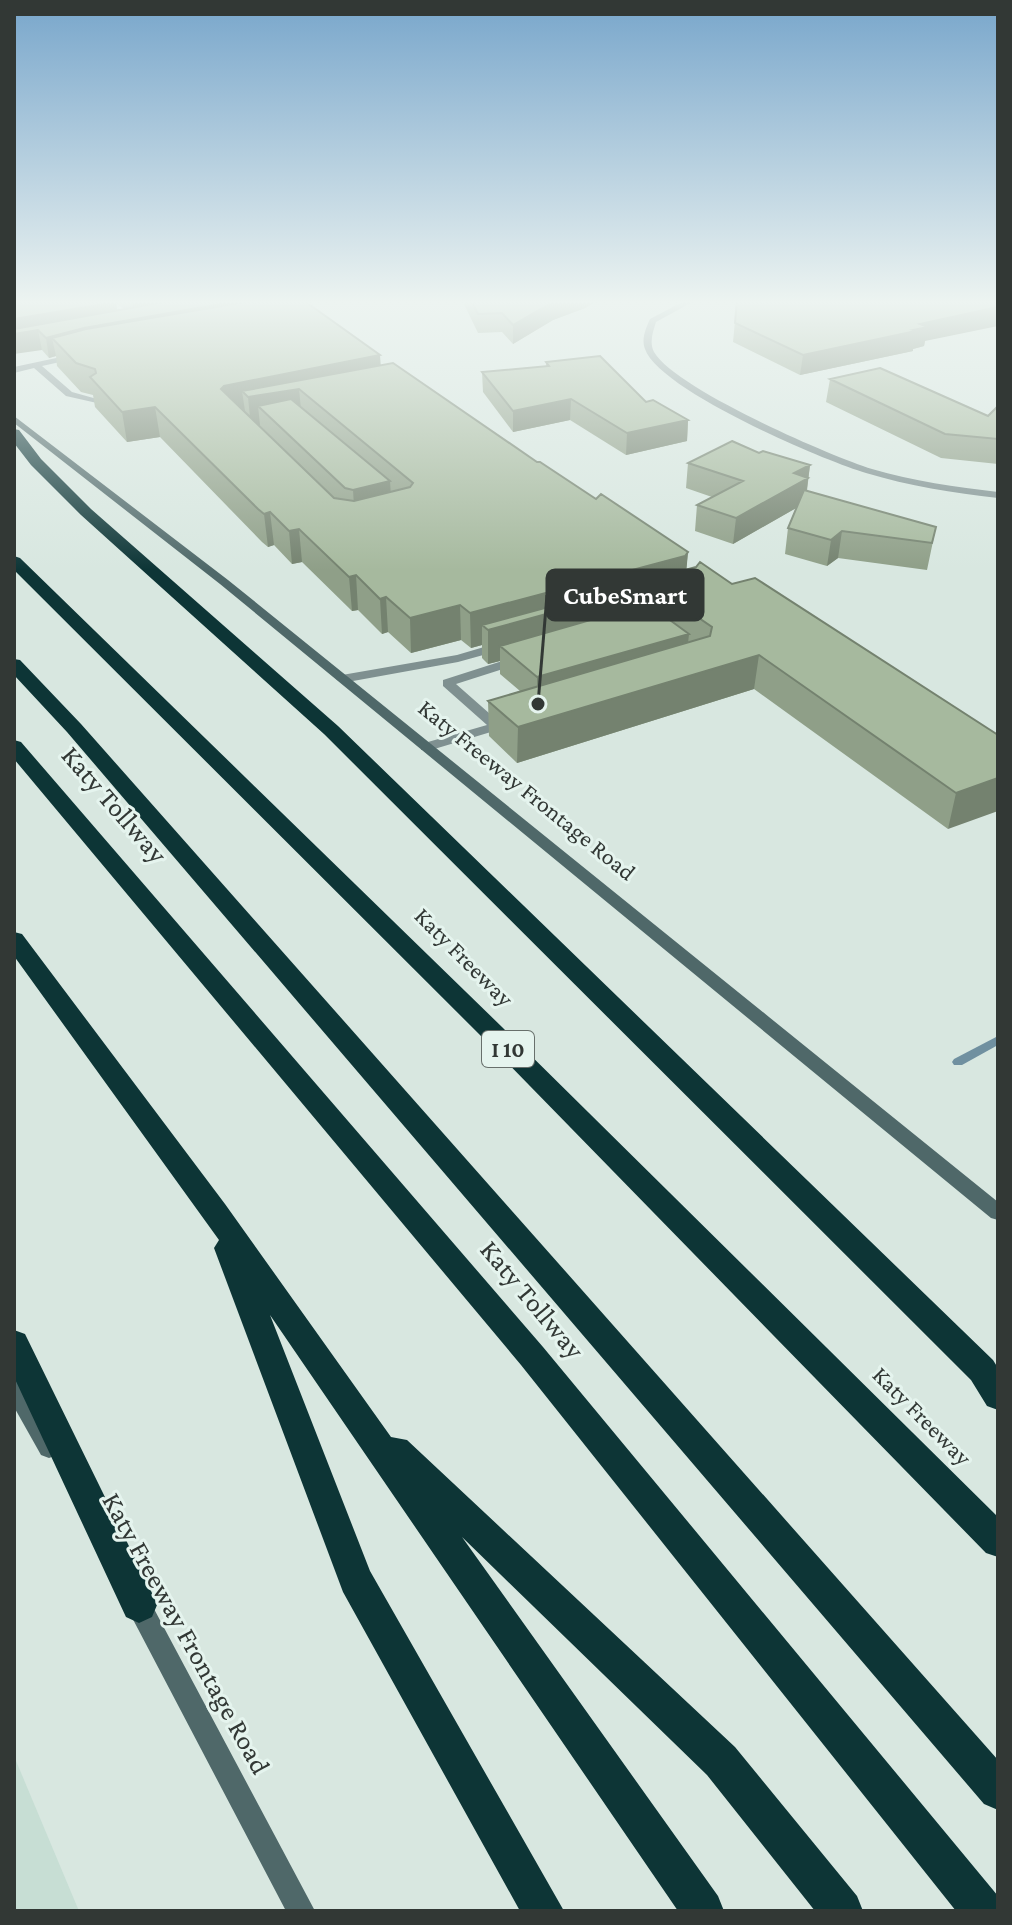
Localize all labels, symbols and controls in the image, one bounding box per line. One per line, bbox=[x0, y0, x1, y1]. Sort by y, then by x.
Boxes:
callout: CubeSmart bbox=[547, 570, 703, 620]
text: CubeSmart bbox=[563, 581, 688, 610]
street label: Katy Freeway Frontage Road bbox=[413, 694, 642, 886]
street label: Katy Tollway bbox=[55, 739, 175, 870]
street label: Katy Freeway bbox=[409, 902, 520, 1012]
road number: I 10 bbox=[482, 1031, 534, 1067]
street label: Katy Tollway bbox=[474, 1234, 592, 1366]
street label: Katy Freeway bbox=[867, 1361, 978, 1471]
street label: Katy Freeway Frontage Road bbox=[96, 1487, 277, 1779]

